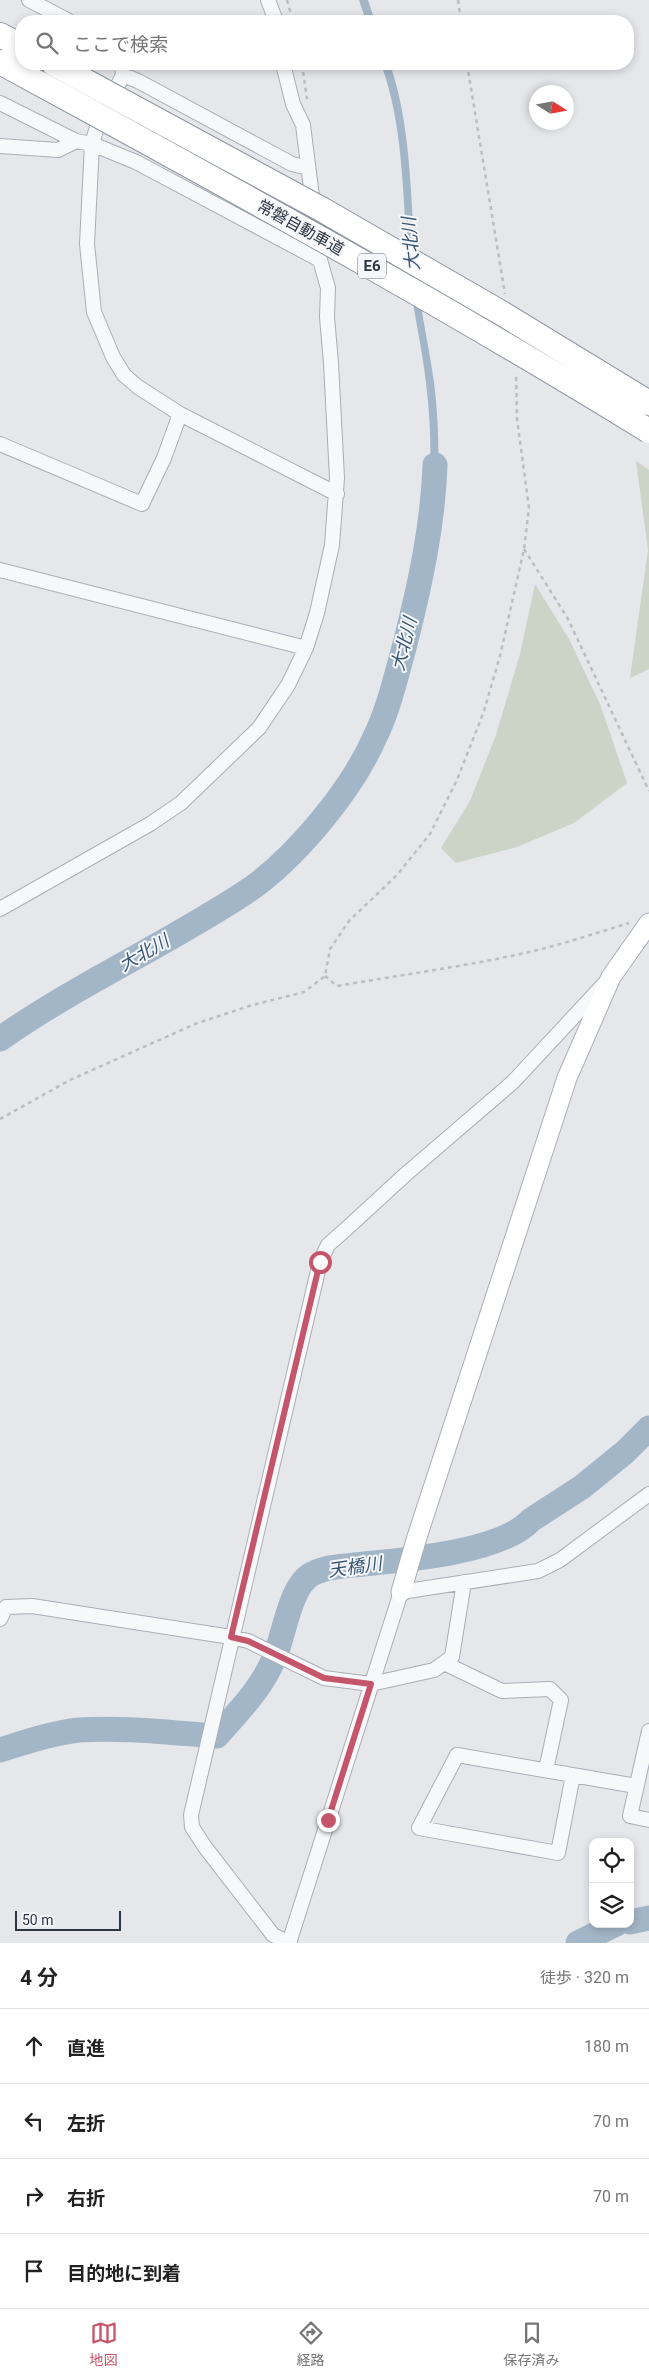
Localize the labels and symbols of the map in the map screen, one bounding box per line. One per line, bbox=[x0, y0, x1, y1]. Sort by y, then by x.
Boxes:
north arrow bbox=[529, 85, 574, 130]
street label: 常磐自動車道 bbox=[254, 196, 347, 259]
water label: 大北川 bbox=[398, 214, 423, 272]
road number: E6 bbox=[358, 254, 386, 278]
water label: 大北川 bbox=[387, 613, 421, 673]
water label: 大北川 bbox=[115, 929, 174, 975]
route start bbox=[309, 1251, 332, 1274]
water label: 天橋川 bbox=[327, 1552, 385, 1581]
route end bbox=[317, 1809, 340, 1832]
scale bar bbox=[15, 1908, 121, 1931]

